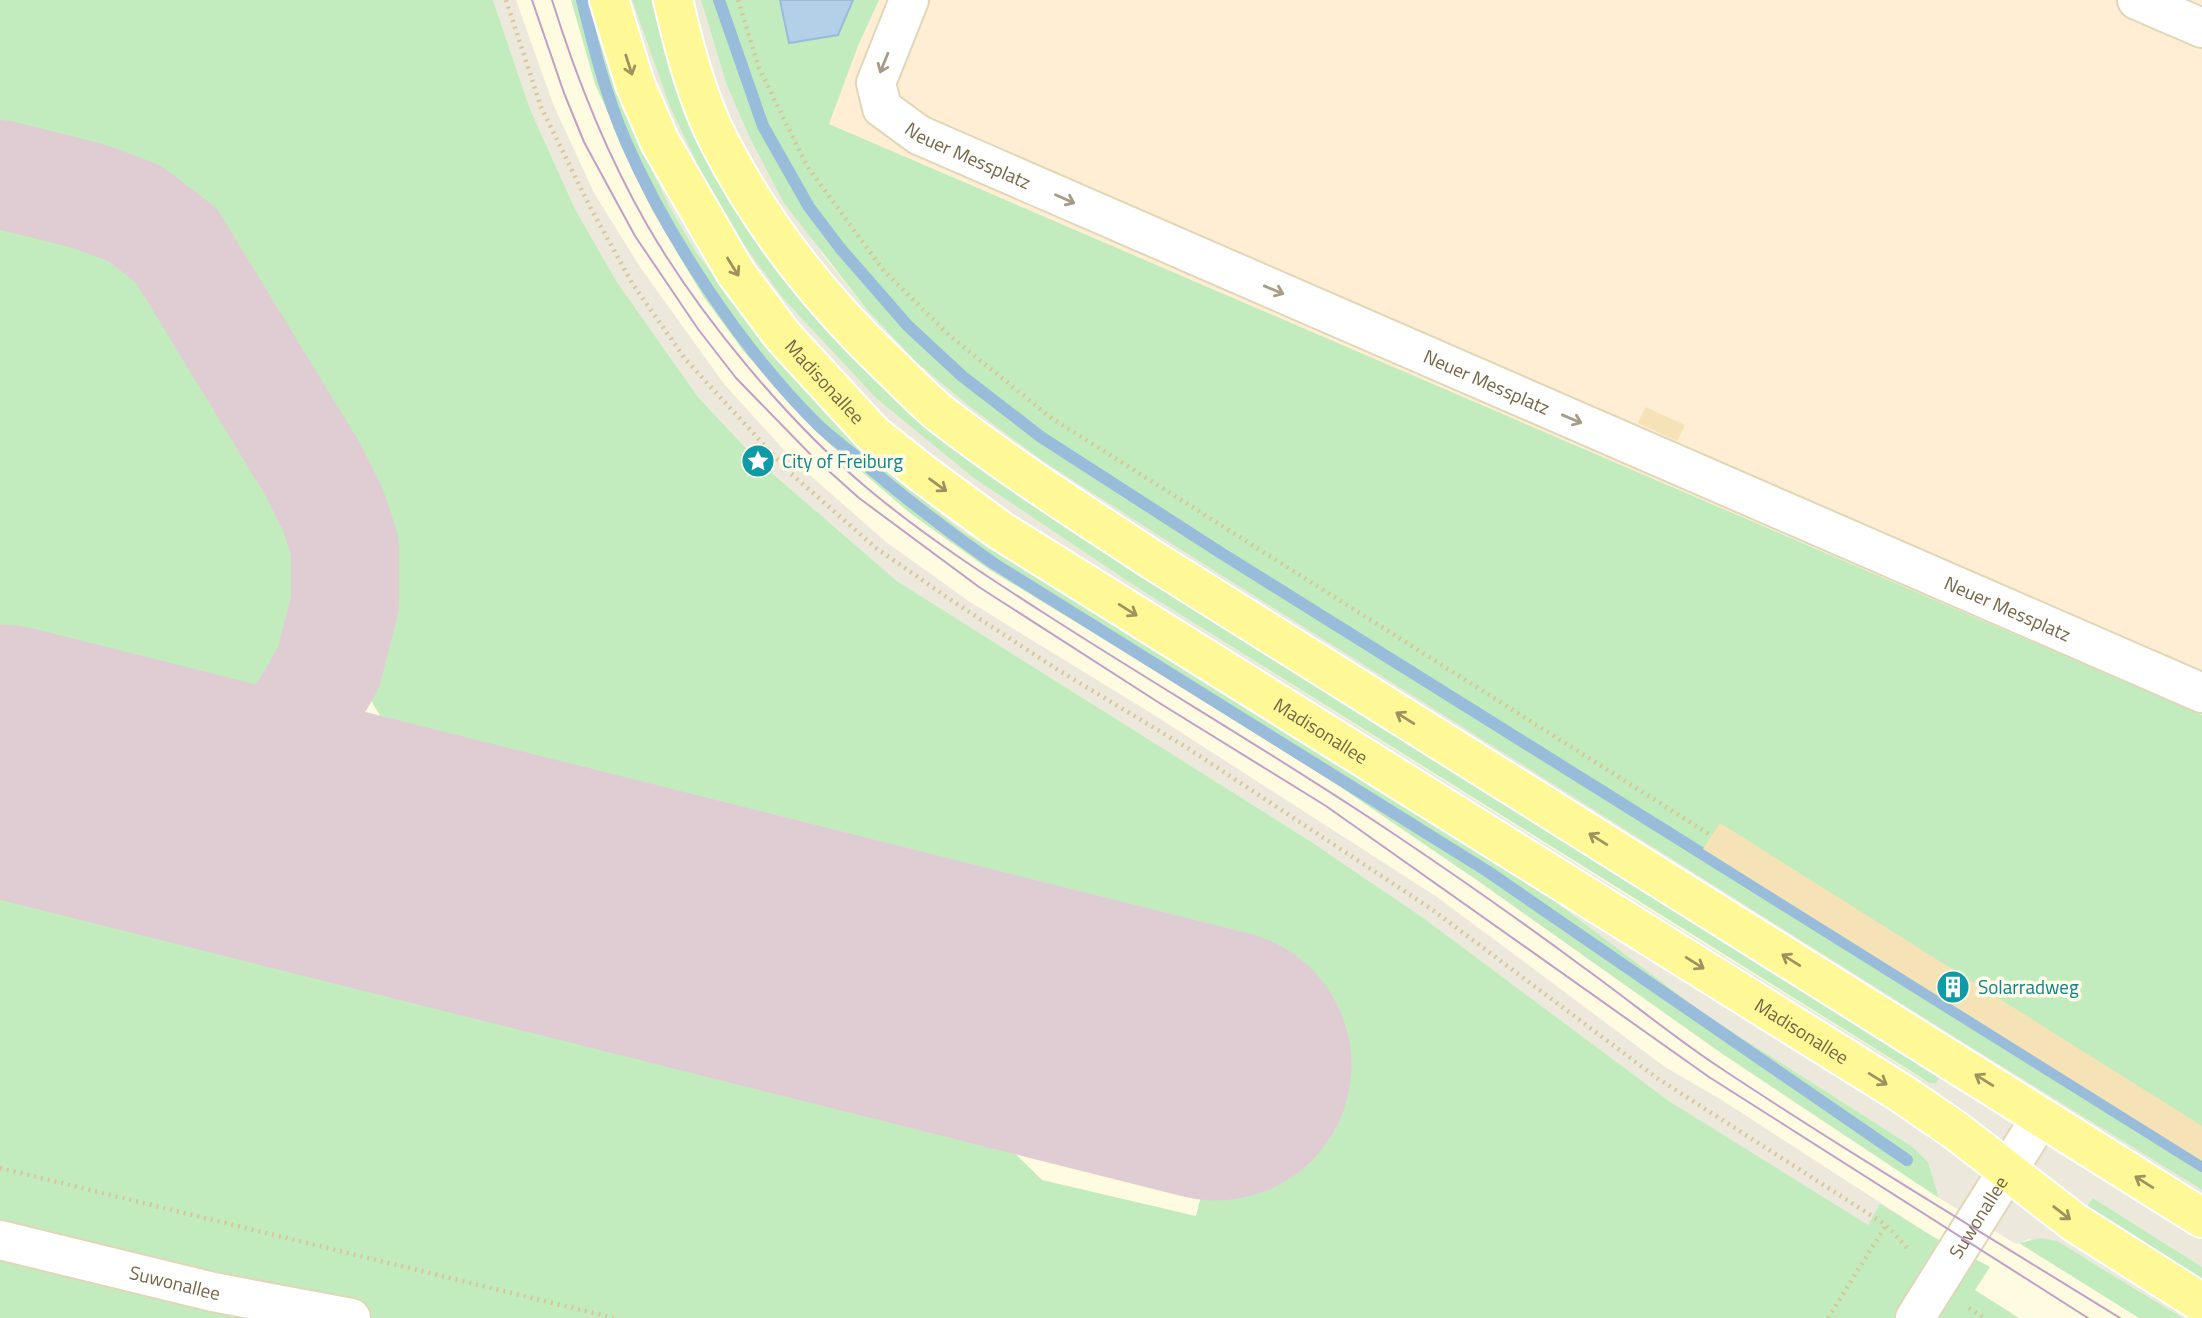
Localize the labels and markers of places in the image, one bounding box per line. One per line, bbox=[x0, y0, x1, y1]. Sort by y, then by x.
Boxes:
place icon: City of Freiburg bbox=[739, 442, 777, 480]
place label: City of Freiburg bbox=[782, 446, 903, 475]
building icon: Solarradweg bbox=[1934, 968, 1972, 1006]
place label: Solarradweg bbox=[1978, 972, 2079, 1001]

